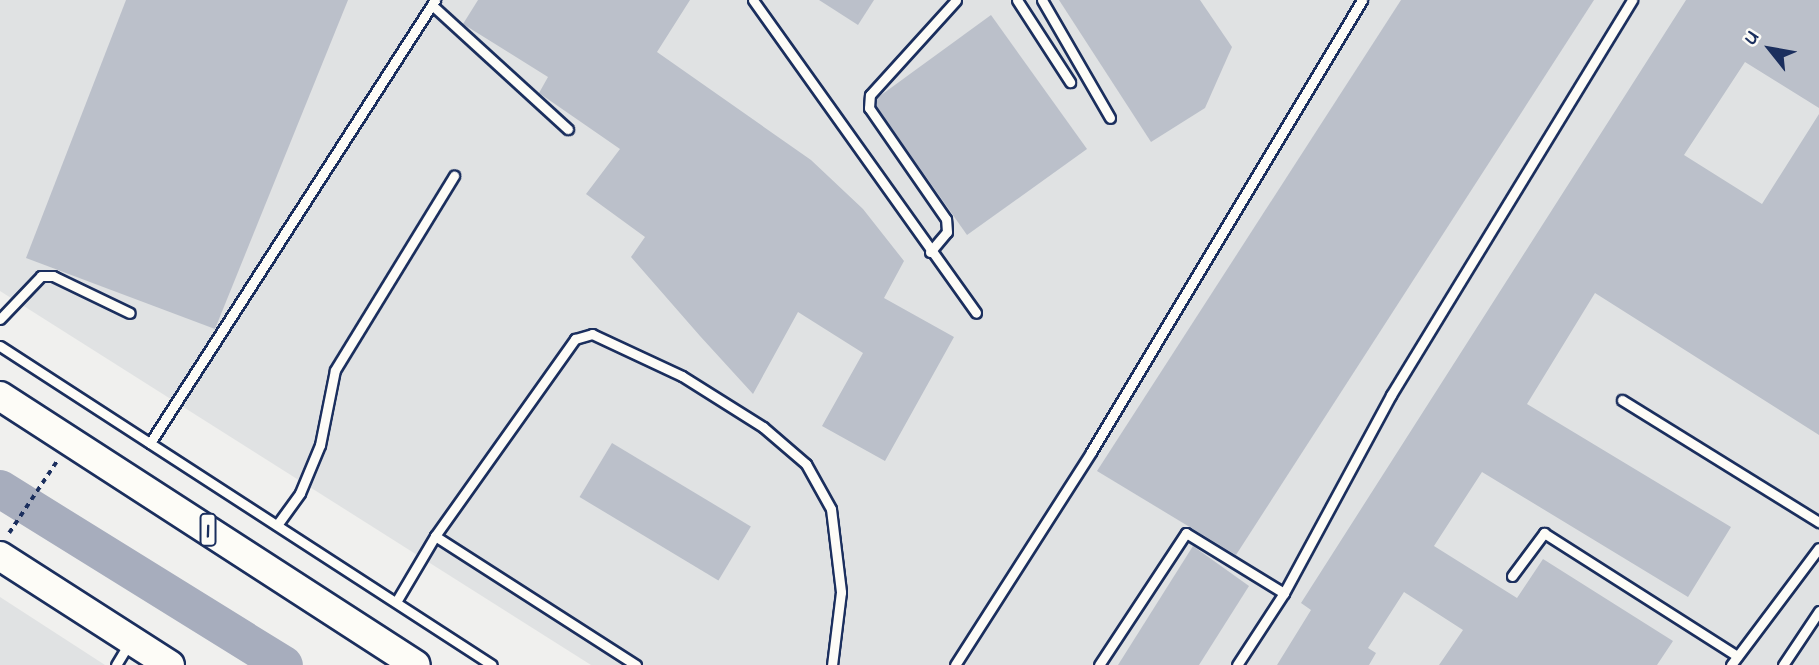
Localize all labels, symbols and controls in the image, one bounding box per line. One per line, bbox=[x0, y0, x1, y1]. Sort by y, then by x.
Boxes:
north arrow bbox=[1735, 14, 1805, 84]
text: U bbox=[1737, 26, 1766, 49]
road number: 1 bbox=[199, 510, 217, 550]

